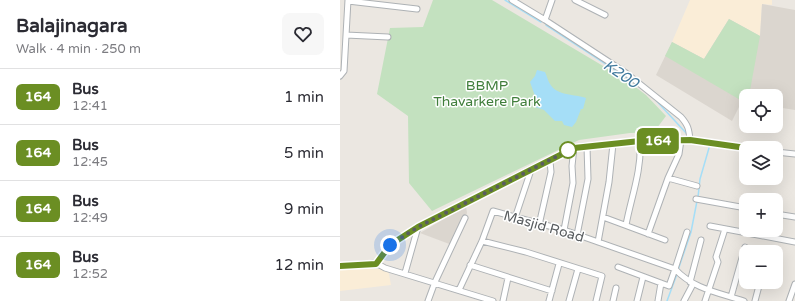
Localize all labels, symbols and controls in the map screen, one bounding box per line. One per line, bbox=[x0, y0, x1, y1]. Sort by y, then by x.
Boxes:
button: heart bbox=[282, 13, 324, 55]
text: Balajinagara bbox=[16, 15, 128, 37]
text: Walk · 4 min · 250 m bbox=[16, 41, 141, 57]
water label: K200 bbox=[600, 56, 643, 93]
park label: BBMP Thavarkere Park bbox=[433, 77, 541, 110]
text: Bus bbox=[72, 80, 99, 98]
text: 164 bbox=[25, 88, 51, 105]
text: 1 min bbox=[284, 88, 324, 106]
map controls bbox=[739, 89, 783, 289]
button: locate bbox=[739, 89, 783, 133]
text: 12:41 bbox=[72, 98, 108, 114]
line badge: 164 bbox=[635, 128, 681, 154]
text: 164 bbox=[645, 132, 671, 149]
text: Bus bbox=[72, 136, 99, 154]
unlabelled marker bbox=[559, 141, 577, 159]
button: layers bbox=[739, 141, 783, 185]
text: 164 bbox=[25, 144, 51, 161]
text: 5 min bbox=[284, 144, 324, 162]
text: 12:45 bbox=[72, 154, 108, 170]
text: Bus bbox=[72, 192, 99, 210]
button: + bbox=[739, 193, 783, 237]
text: 164 bbox=[25, 200, 51, 217]
text: 9 min bbox=[284, 200, 324, 218]
street label: Masjid Road bbox=[502, 207, 586, 246]
text: 12:49 bbox=[72, 210, 108, 226]
your location bbox=[380, 235, 400, 255]
button: − bbox=[739, 245, 783, 289]
text: Bus bbox=[72, 248, 99, 266]
text: 164 bbox=[25, 256, 51, 273]
text: 12 min bbox=[275, 256, 324, 274]
text: 12:52 bbox=[72, 266, 108, 282]

